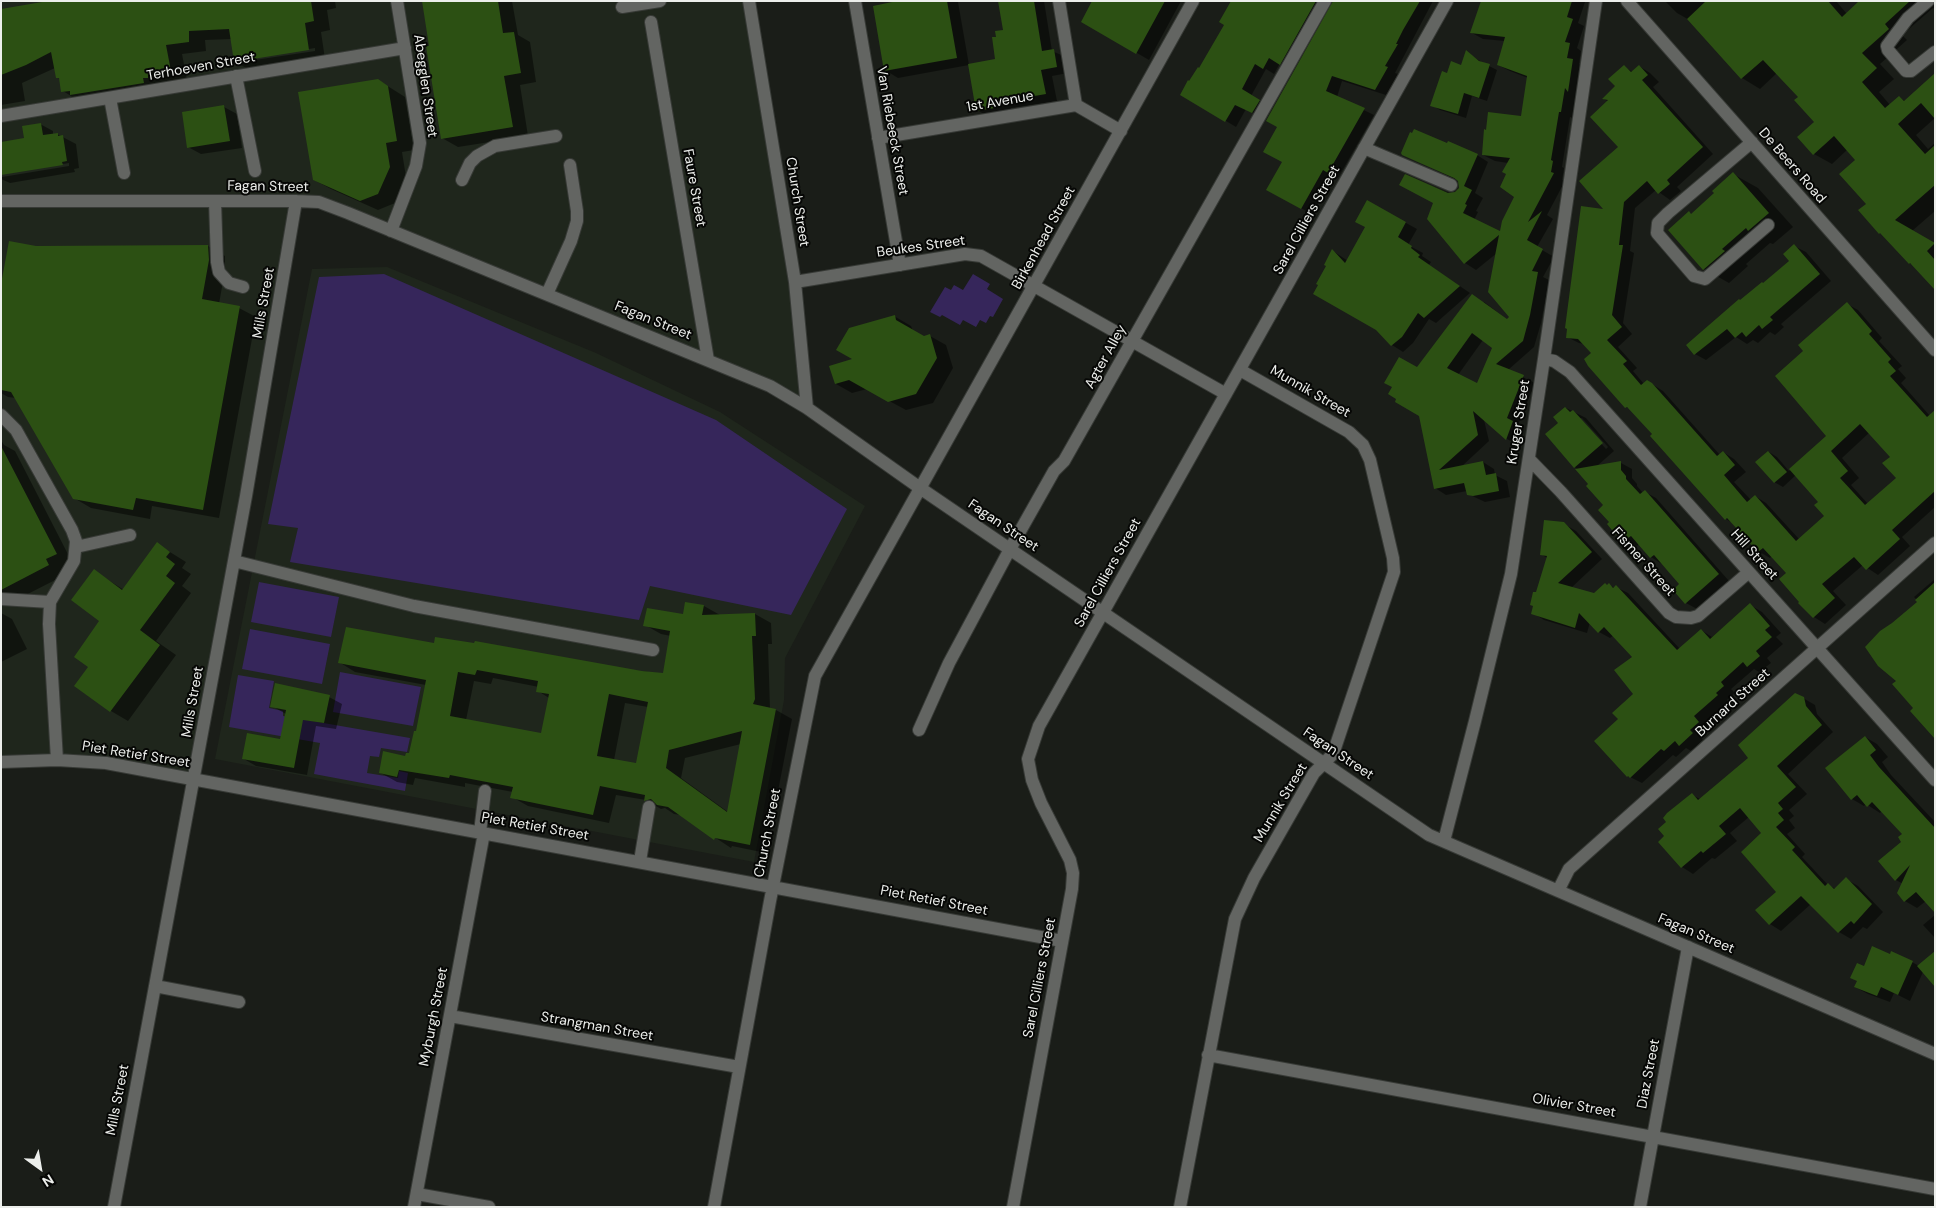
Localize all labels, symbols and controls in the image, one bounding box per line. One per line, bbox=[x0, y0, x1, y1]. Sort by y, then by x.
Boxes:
street label: Abegglen Street bbox=[409, 33, 441, 139]
street label: Terhoeven Street bbox=[145, 49, 257, 85]
street label: Van Riebeeck Street bbox=[872, 65, 912, 197]
street label: 1st Avenue bbox=[965, 88, 1035, 116]
street label: De Beers Road bbox=[1755, 125, 1829, 207]
street label: Faure Street bbox=[679, 148, 709, 228]
street label: Church Street bbox=[782, 156, 812, 248]
street label: Sarel Cilliers Street bbox=[1270, 163, 1344, 277]
street label: Fagan Street bbox=[227, 178, 309, 196]
street label: Birkenhead Street bbox=[1009, 183, 1079, 293]
street label: Beukes Street bbox=[876, 232, 966, 262]
street label: Mills Street bbox=[249, 266, 279, 340]
street label: Fagan Street bbox=[612, 298, 694, 344]
street label: Agter Alley bbox=[1082, 322, 1130, 392]
street label: Munnik Street bbox=[1267, 362, 1353, 422]
street label: Kruger Street bbox=[1504, 378, 1534, 466]
street label: Fagan Street bbox=[965, 496, 1041, 556]
street label: Sarel Cilliers Street bbox=[1071, 516, 1145, 630]
street label: Fismer Street bbox=[1608, 524, 1678, 600]
street label: Hill Street bbox=[1727, 526, 1781, 584]
street label: Mills Street bbox=[178, 665, 208, 739]
street label: Burnard Street bbox=[1692, 665, 1774, 741]
street label: Fagan Street bbox=[1300, 724, 1376, 784]
street label: Piet Retief Street bbox=[81, 738, 191, 772]
street label: Munnik Street bbox=[1251, 760, 1311, 846]
street label: Church Street bbox=[751, 787, 785, 879]
street label: Piet Retief Street bbox=[480, 809, 590, 845]
street label: Piet Retief Street bbox=[879, 882, 989, 920]
street label: Fagan Street bbox=[1655, 910, 1737, 958]
street label: Sarel Cilliers Street bbox=[1020, 917, 1060, 1039]
street label: Myburgh Street bbox=[416, 966, 452, 1068]
street label: Strangman Street bbox=[540, 1009, 654, 1045]
street label: Diaz Street bbox=[1634, 1038, 1664, 1110]
street label: Mills Street bbox=[103, 1063, 133, 1137]
street label: Olivier Street bbox=[1531, 1090, 1617, 1122]
north arrow bbox=[15, 1143, 65, 1193]
text: N bbox=[39, 1170, 57, 1191]

